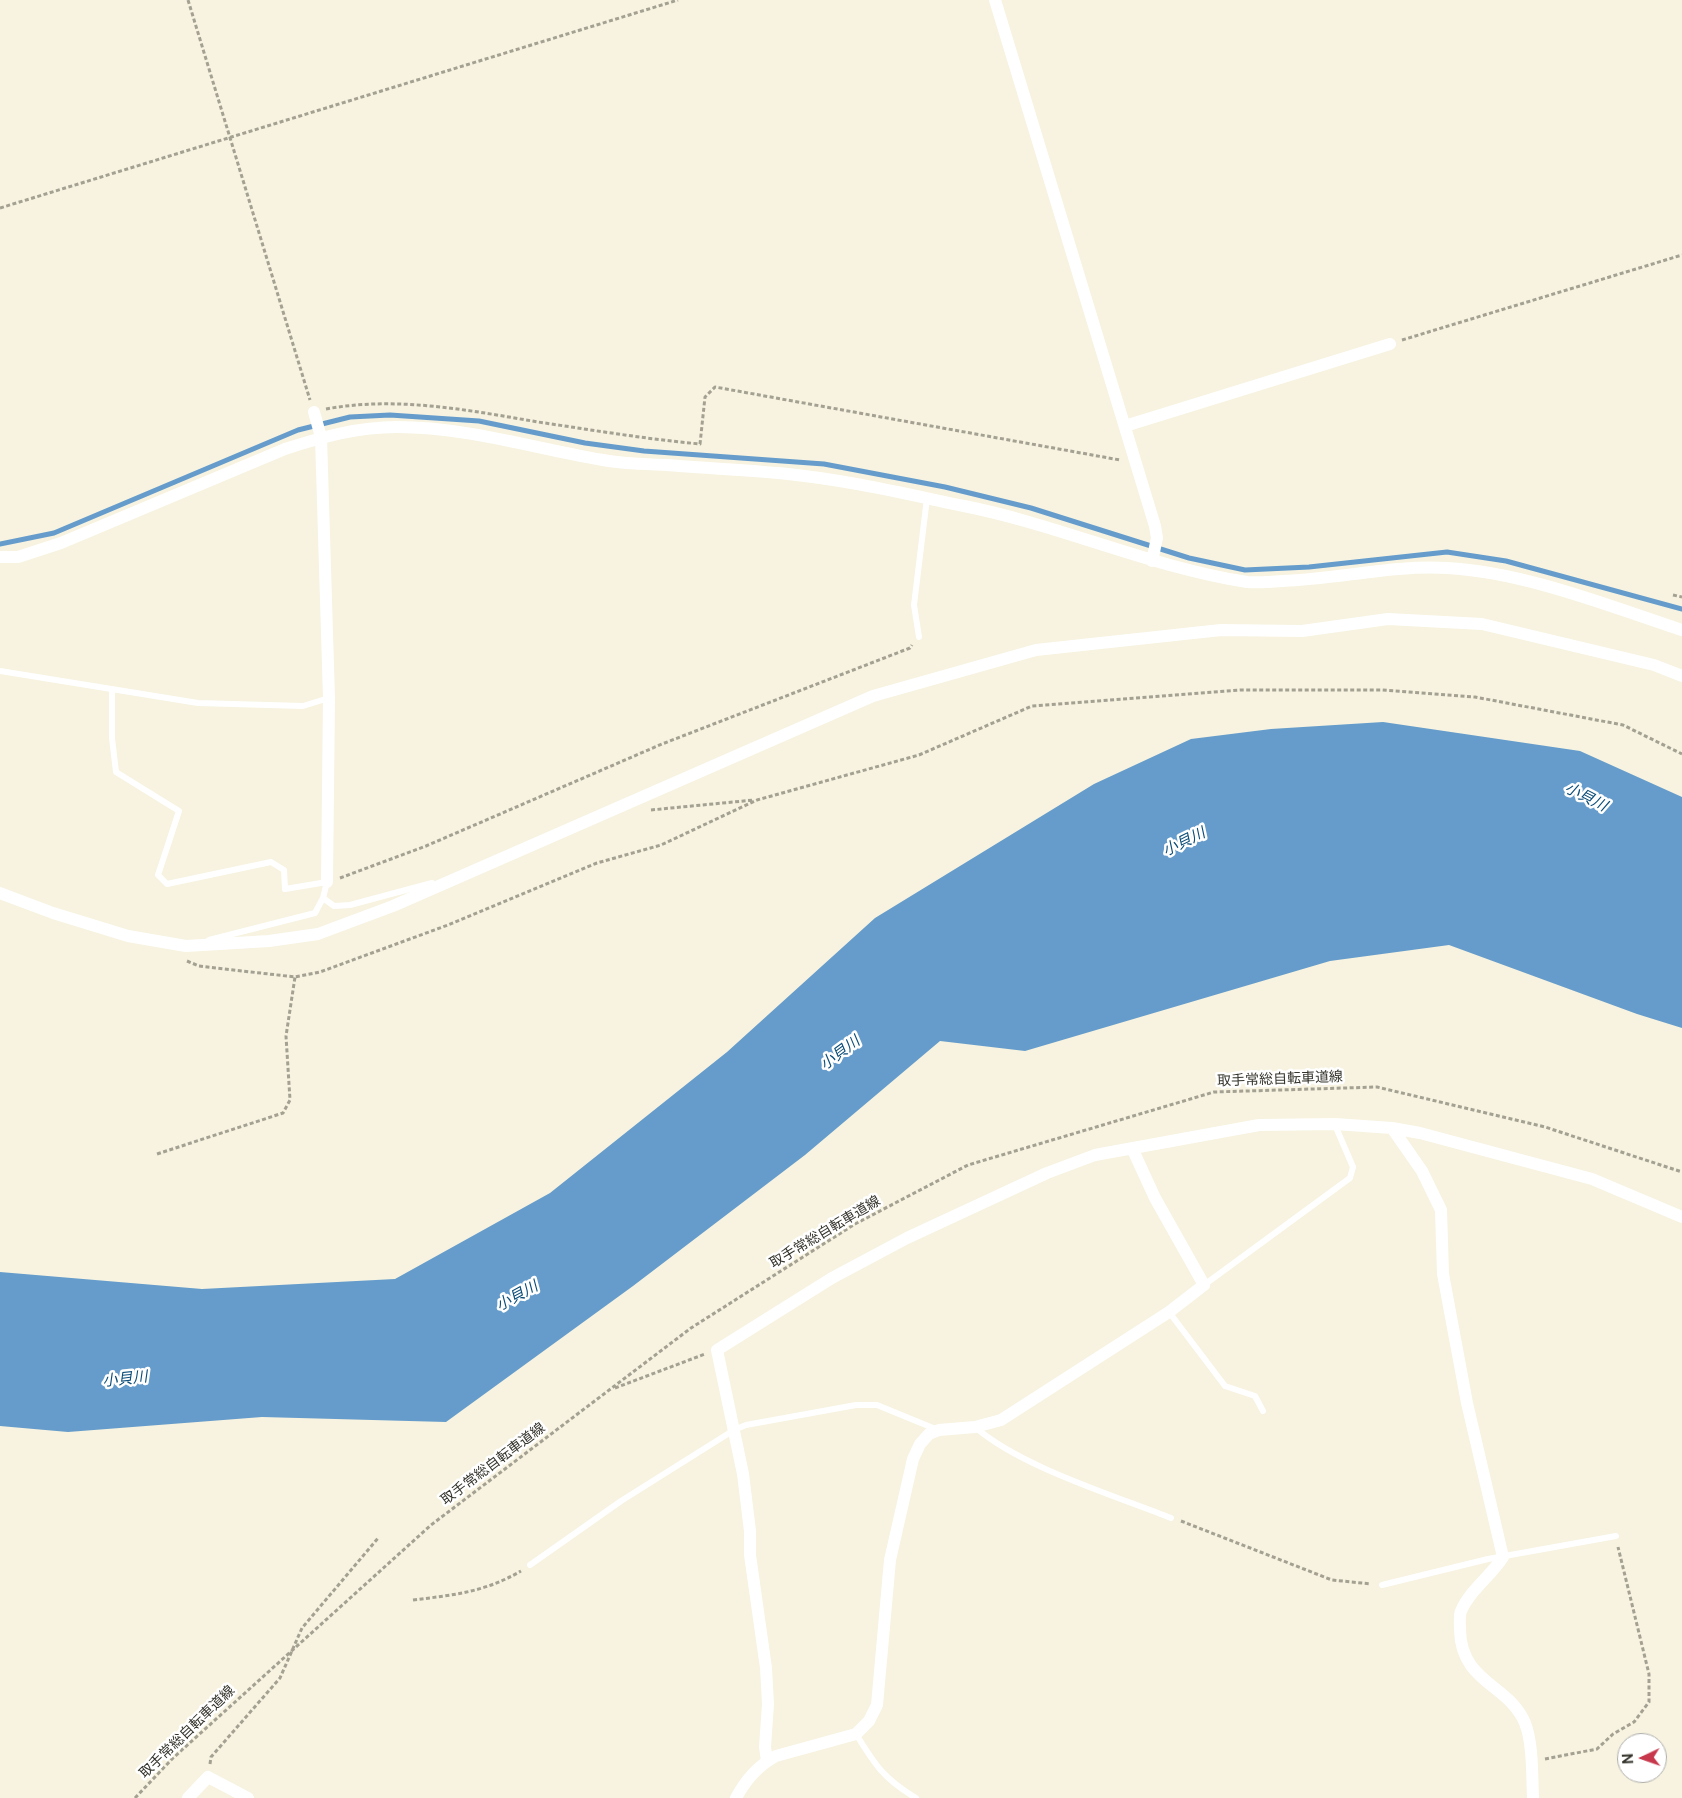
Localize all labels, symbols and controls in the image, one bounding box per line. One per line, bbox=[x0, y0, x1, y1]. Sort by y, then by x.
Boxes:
water label: 小貝川 bbox=[1562, 779, 1610, 815]
water label: 小貝川 bbox=[1160, 824, 1208, 860]
water label: 小貝川 bbox=[817, 1032, 863, 1074]
street label: 取手常総自転車道線 bbox=[1217, 1068, 1343, 1090]
street label: 取手常総自転車道線 bbox=[767, 1192, 883, 1272]
water label: 小貝川 bbox=[493, 1277, 541, 1315]
water label: 小貝川 bbox=[102, 1368, 148, 1390]
street label: 取手常総自転車道線 bbox=[438, 1419, 548, 1509]
street label: 取手常総自転車道線 bbox=[136, 1682, 238, 1782]
north arrow bbox=[1617, 1733, 1667, 1783]
text: N bbox=[1620, 1753, 1636, 1765]

